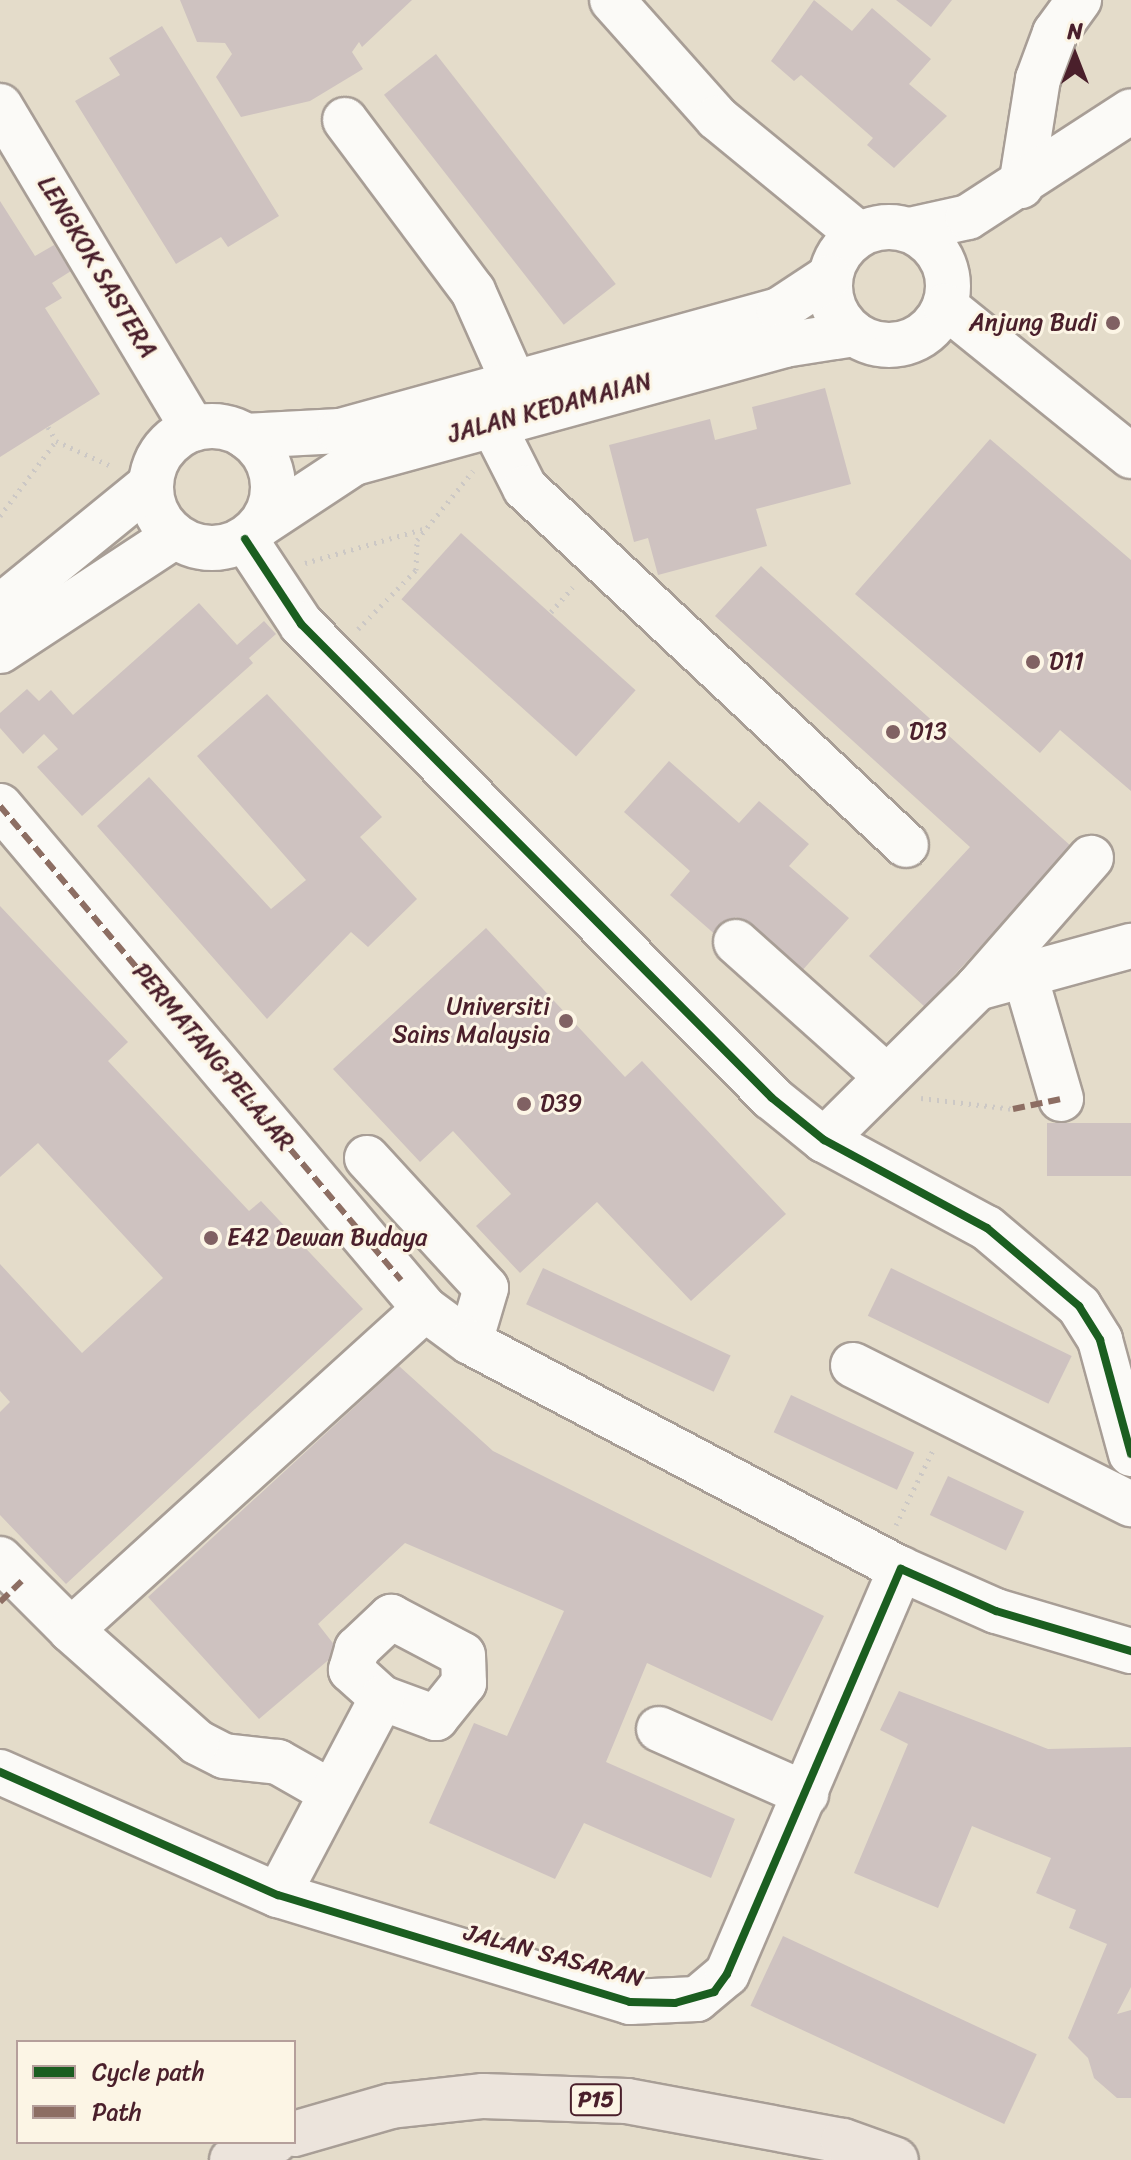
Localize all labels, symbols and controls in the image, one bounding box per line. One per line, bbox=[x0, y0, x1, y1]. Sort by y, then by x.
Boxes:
text: N bbox=[1067, 12, 1083, 51]
north arrow bbox=[1035, 16, 1115, 96]
street label: LENGKOK SASTERA bbox=[31, 170, 163, 364]
place label: Anjung Budi bbox=[969, 309, 1097, 337]
marker: Anjung Budi bbox=[1104, 314, 1122, 332]
street label: JALAN KEDAMAIAN bbox=[444, 367, 656, 449]
place label: D11 bbox=[1049, 648, 1084, 676]
marker: D11 bbox=[1024, 653, 1042, 671]
place label: D13 bbox=[909, 718, 947, 746]
marker: D13 bbox=[884, 723, 902, 741]
street label: PERMATANG PELAJAR bbox=[126, 958, 300, 1156]
place label: Universiti Sains Malaysia bbox=[395, 993, 550, 1049]
marker: Universiti Sains Malaysia bbox=[557, 1012, 575, 1030]
place label: D39 bbox=[540, 1090, 582, 1118]
marker: D39 bbox=[515, 1095, 533, 1113]
place label: E42 Dewan Budaya bbox=[227, 1224, 427, 1252]
marker: E42 Dewan Budaya bbox=[202, 1229, 220, 1247]
street label: JALAN SASARAN bbox=[461, 1918, 647, 1994]
legend bbox=[16, 2040, 296, 2144]
text: Cycle path bbox=[92, 2051, 205, 2093]
road number: P15 bbox=[568, 2082, 624, 2118]
text: Path bbox=[92, 2091, 142, 2133]

